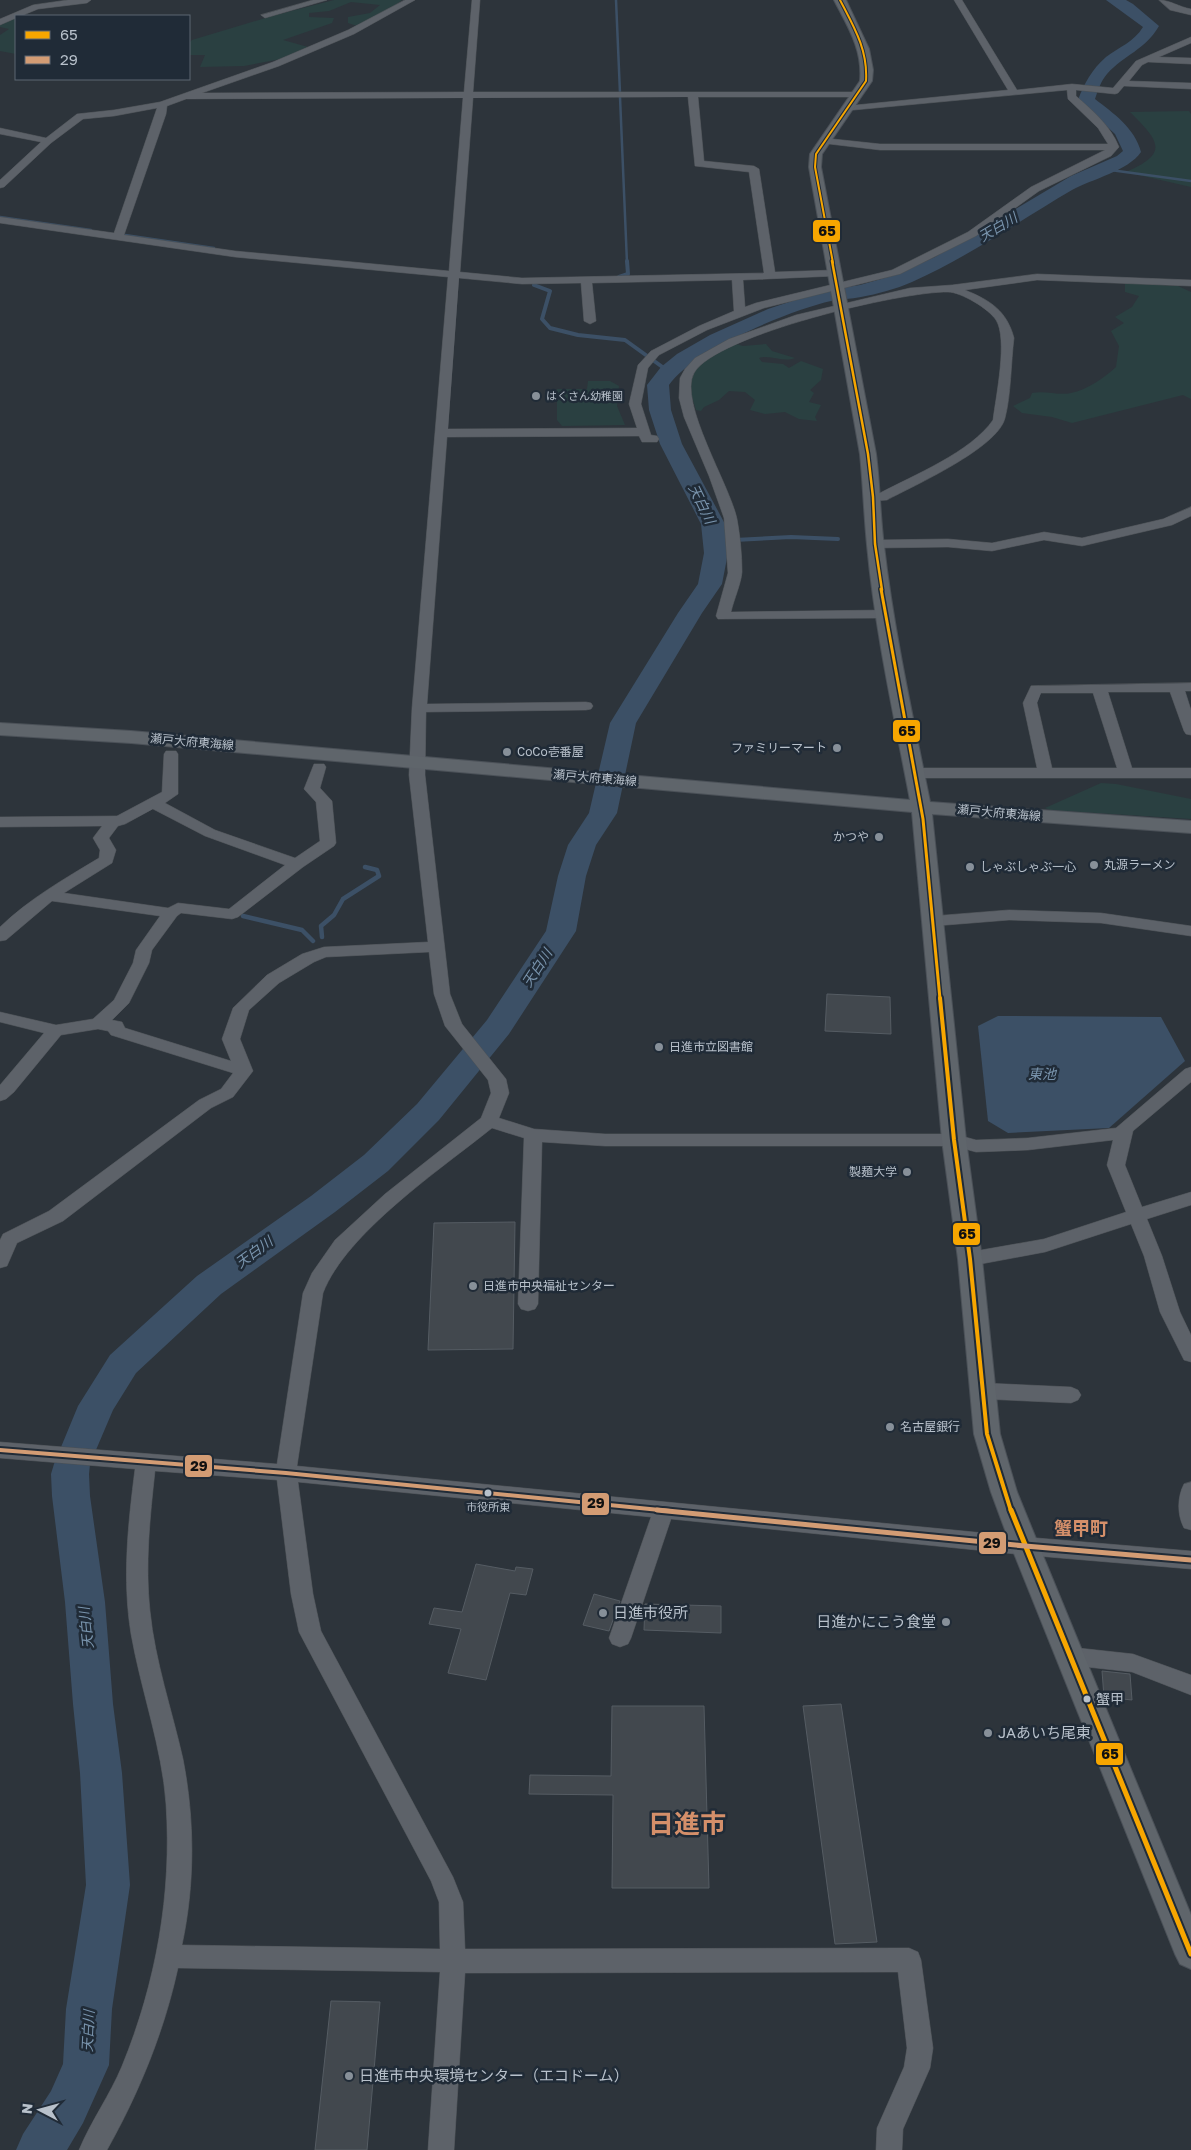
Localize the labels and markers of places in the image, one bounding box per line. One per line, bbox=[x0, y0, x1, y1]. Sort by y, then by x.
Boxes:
place label: はくさん幼稚園 bbox=[546, 389, 623, 402]
marker: はくさん幼稚園 bbox=[530, 390, 542, 402]
place label: ファミリーマート bbox=[731, 740, 827, 755]
marker: ファミリーマート bbox=[831, 742, 843, 754]
place label: CoCo壱番屋 bbox=[517, 744, 584, 759]
marker: CoCo壱番屋 bbox=[501, 746, 513, 758]
place label: かつや bbox=[833, 829, 869, 844]
marker: かつや bbox=[873, 831, 885, 843]
place label: 丸源ラーメン bbox=[1104, 857, 1176, 872]
place label: しゃぶしゃぶ一心 bbox=[980, 859, 1076, 874]
marker: 丸源ラーメン bbox=[1088, 859, 1100, 871]
marker: しゃぶしゃぶ一心 bbox=[964, 861, 976, 873]
place label: 日進市立図書館 bbox=[669, 1039, 753, 1054]
marker: 日進市立図書館 bbox=[653, 1041, 665, 1053]
place label: 製麺大学 bbox=[849, 1164, 897, 1179]
marker: 製麺大学 bbox=[901, 1166, 913, 1178]
place label: 日進市中央福祉センター bbox=[483, 1278, 615, 1293]
marker: 日進市中央福祉センター bbox=[467, 1280, 479, 1292]
place label: 名古屋銀行 bbox=[900, 1419, 960, 1434]
marker: 名古屋銀行 bbox=[884, 1421, 896, 1433]
marker: 市役所東 bbox=[483, 1488, 493, 1498]
place label: 市役所東 bbox=[466, 1500, 510, 1513]
place label: 日進市役所 bbox=[613, 1603, 688, 1621]
marker: 日進市役所 bbox=[597, 1607, 609, 1619]
place label: 日進かにこう食堂 bbox=[816, 1612, 936, 1630]
marker: 日進かにこう食堂 bbox=[940, 1616, 952, 1628]
place label: 蟹甲 bbox=[1096, 1690, 1124, 1707]
marker: 蟹甲 bbox=[1082, 1694, 1092, 1704]
place label: JAあいち尾東 bbox=[998, 1723, 1091, 1741]
marker: JAあいち尾東 bbox=[982, 1727, 994, 1739]
place label: 日進市中央環境センター（エコドーム） bbox=[359, 2066, 629, 2084]
marker: 日進市中央環境センター（エコドーム） bbox=[343, 2070, 355, 2082]

